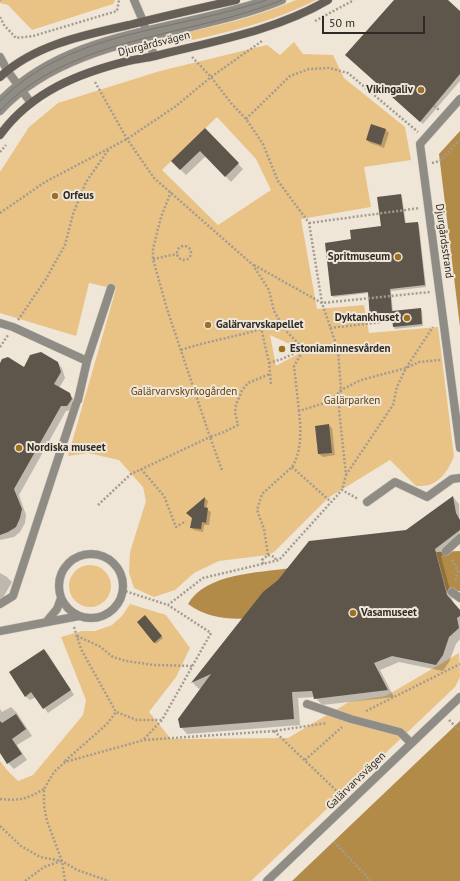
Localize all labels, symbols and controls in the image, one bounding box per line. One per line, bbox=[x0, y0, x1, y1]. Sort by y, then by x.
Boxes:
scale bar bbox=[324, 8, 427, 34]
text: 50 m bbox=[329, 15, 355, 30]
street label: Djurgårdsvägen bbox=[117, 29, 191, 59]
place label: Vikingaliv bbox=[366, 83, 413, 97]
marker: Vikingaliv bbox=[416, 85, 426, 95]
place label: Orfeus bbox=[63, 189, 94, 203]
marker: Orfeus bbox=[50, 191, 60, 201]
street label: Djurgårdsstrand bbox=[432, 203, 456, 279]
place label: Spritmuseum bbox=[328, 250, 390, 264]
marker: Spritmuseum bbox=[393, 252, 403, 262]
place label: Dyktankhuset bbox=[335, 311, 399, 325]
marker: Dyktankhuset bbox=[402, 313, 412, 323]
place label: Galärvarvskapellet bbox=[216, 318, 303, 332]
marker: Galärvarvskapellet bbox=[203, 320, 213, 330]
place label: Estoniaminnesvården bbox=[290, 342, 391, 356]
marker: Estoniaminnesvården bbox=[277, 344, 287, 354]
park label: Galärvarvskyrkogården bbox=[131, 385, 237, 399]
park label: Galärparken bbox=[324, 394, 380, 408]
place label: Nordiska museet bbox=[27, 441, 106, 455]
marker: Nordiska museet bbox=[14, 443, 24, 453]
place label: Vasamuseet bbox=[361, 606, 417, 620]
marker: Vasamuseet bbox=[348, 608, 358, 618]
street label: Galärvarvsvägen bbox=[324, 749, 388, 813]

